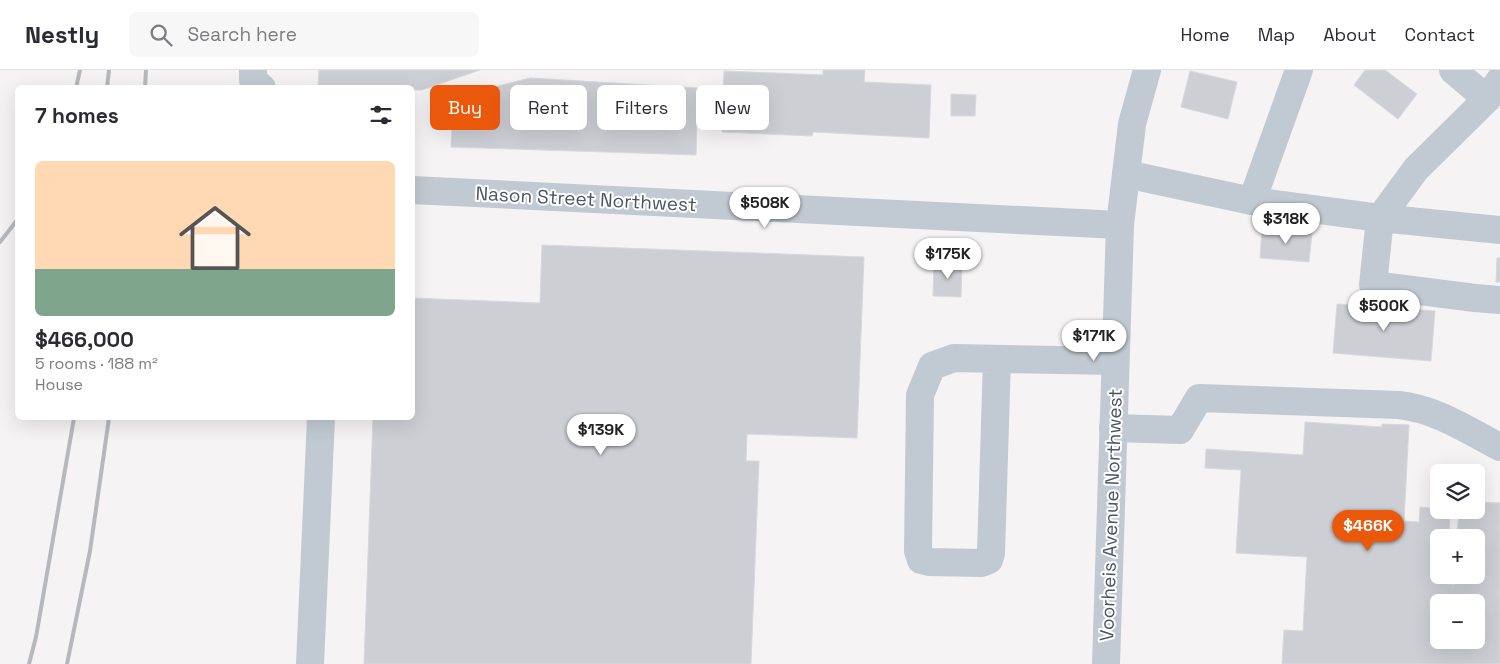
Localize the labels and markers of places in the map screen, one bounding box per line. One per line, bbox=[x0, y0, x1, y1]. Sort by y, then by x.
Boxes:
pin: $508K bbox=[730, 186, 800, 229]
pin: $318K bbox=[1251, 202, 1321, 245]
pin: $175K bbox=[913, 238, 983, 280]
pin: $500K bbox=[1349, 290, 1419, 332]
pin: $171K bbox=[1059, 320, 1129, 362]
pin: $139K bbox=[566, 414, 636, 456]
pin: $466K bbox=[1333, 510, 1403, 552]

